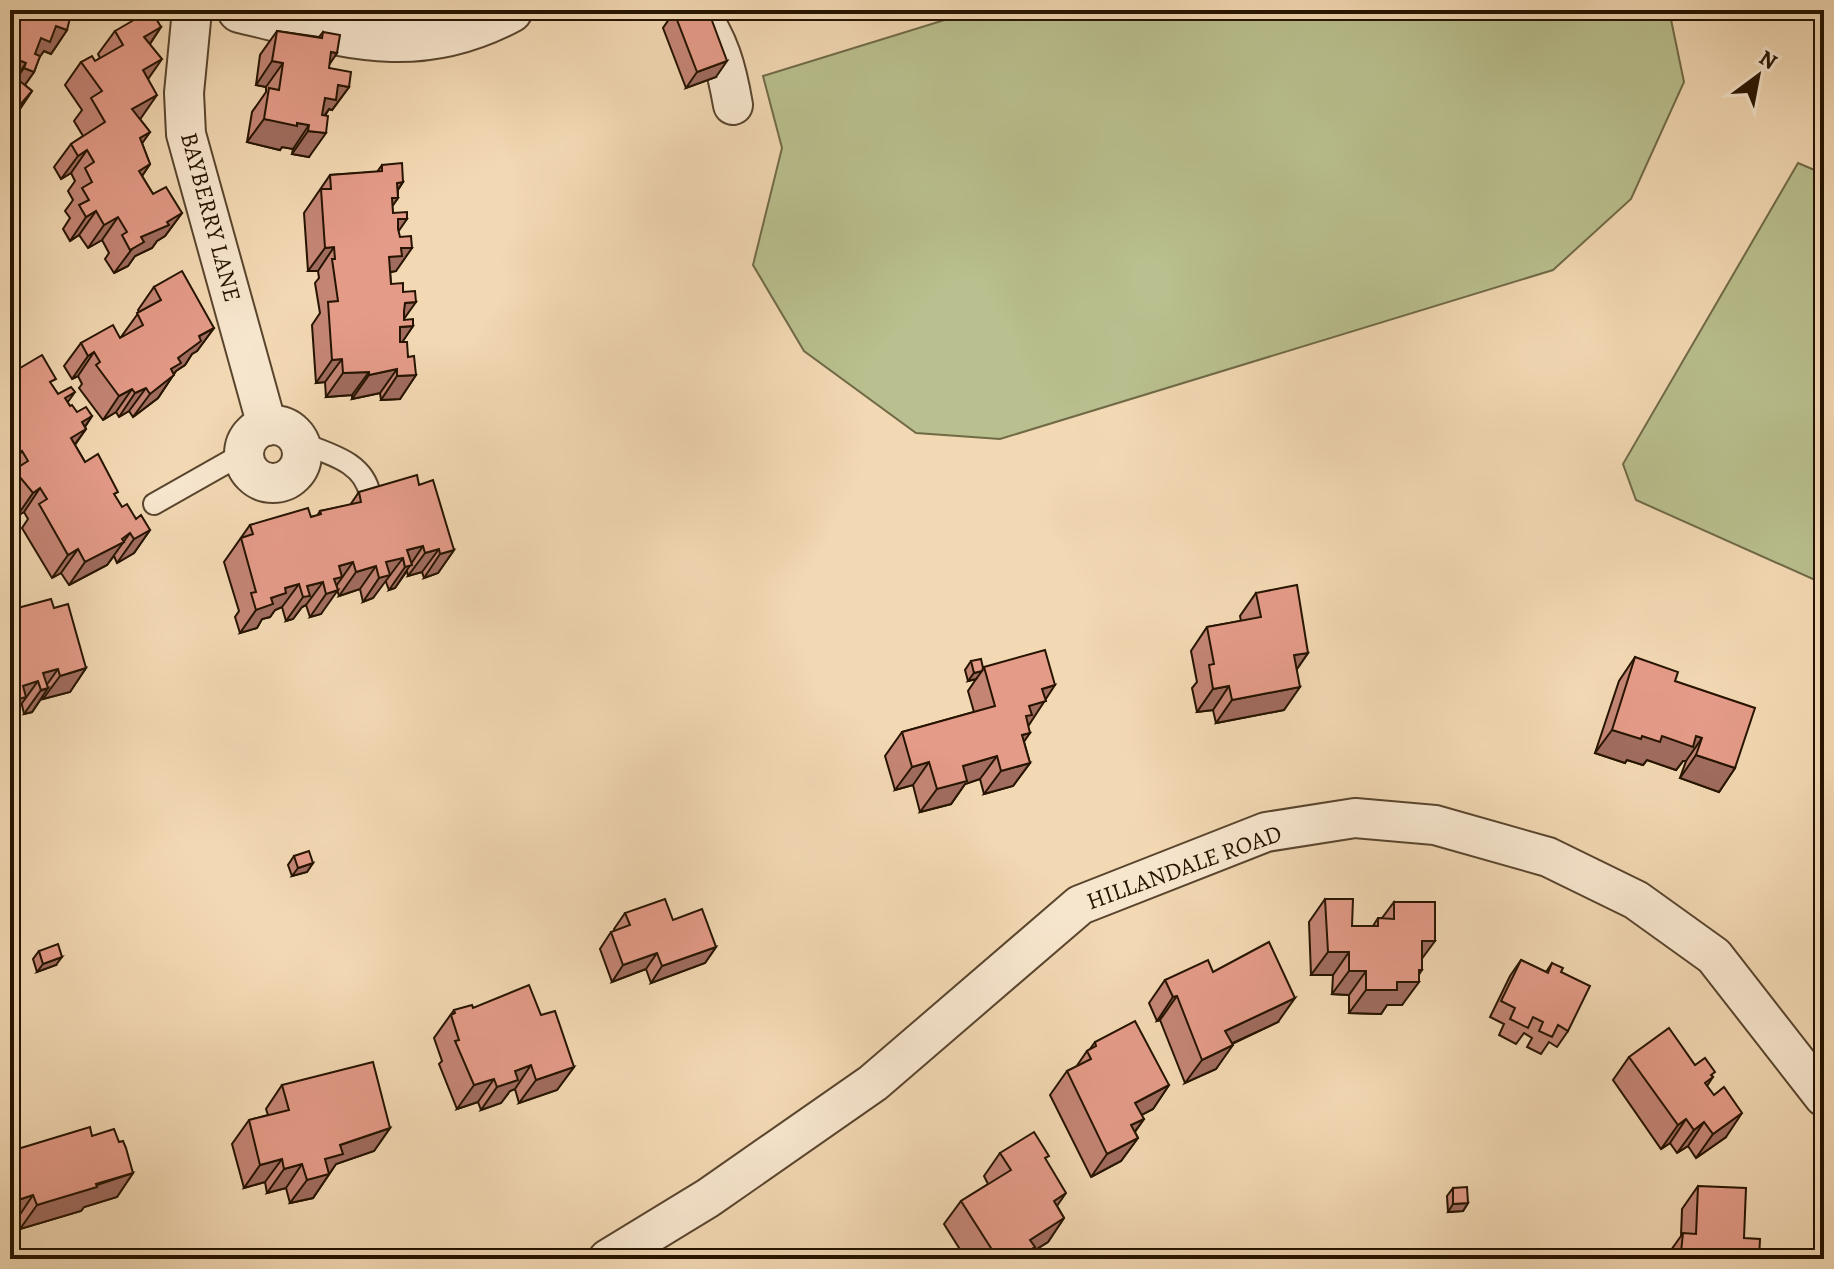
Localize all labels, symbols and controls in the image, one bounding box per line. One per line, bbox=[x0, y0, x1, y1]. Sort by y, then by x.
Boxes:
north arrow bbox=[1718, 36, 1798, 116]
text: N bbox=[1753, 43, 1783, 77]
street label: BAYBERRY LANE bbox=[173, 129, 249, 305]
street label: HILLANDALE ROAD bbox=[1082, 817, 1286, 917]

